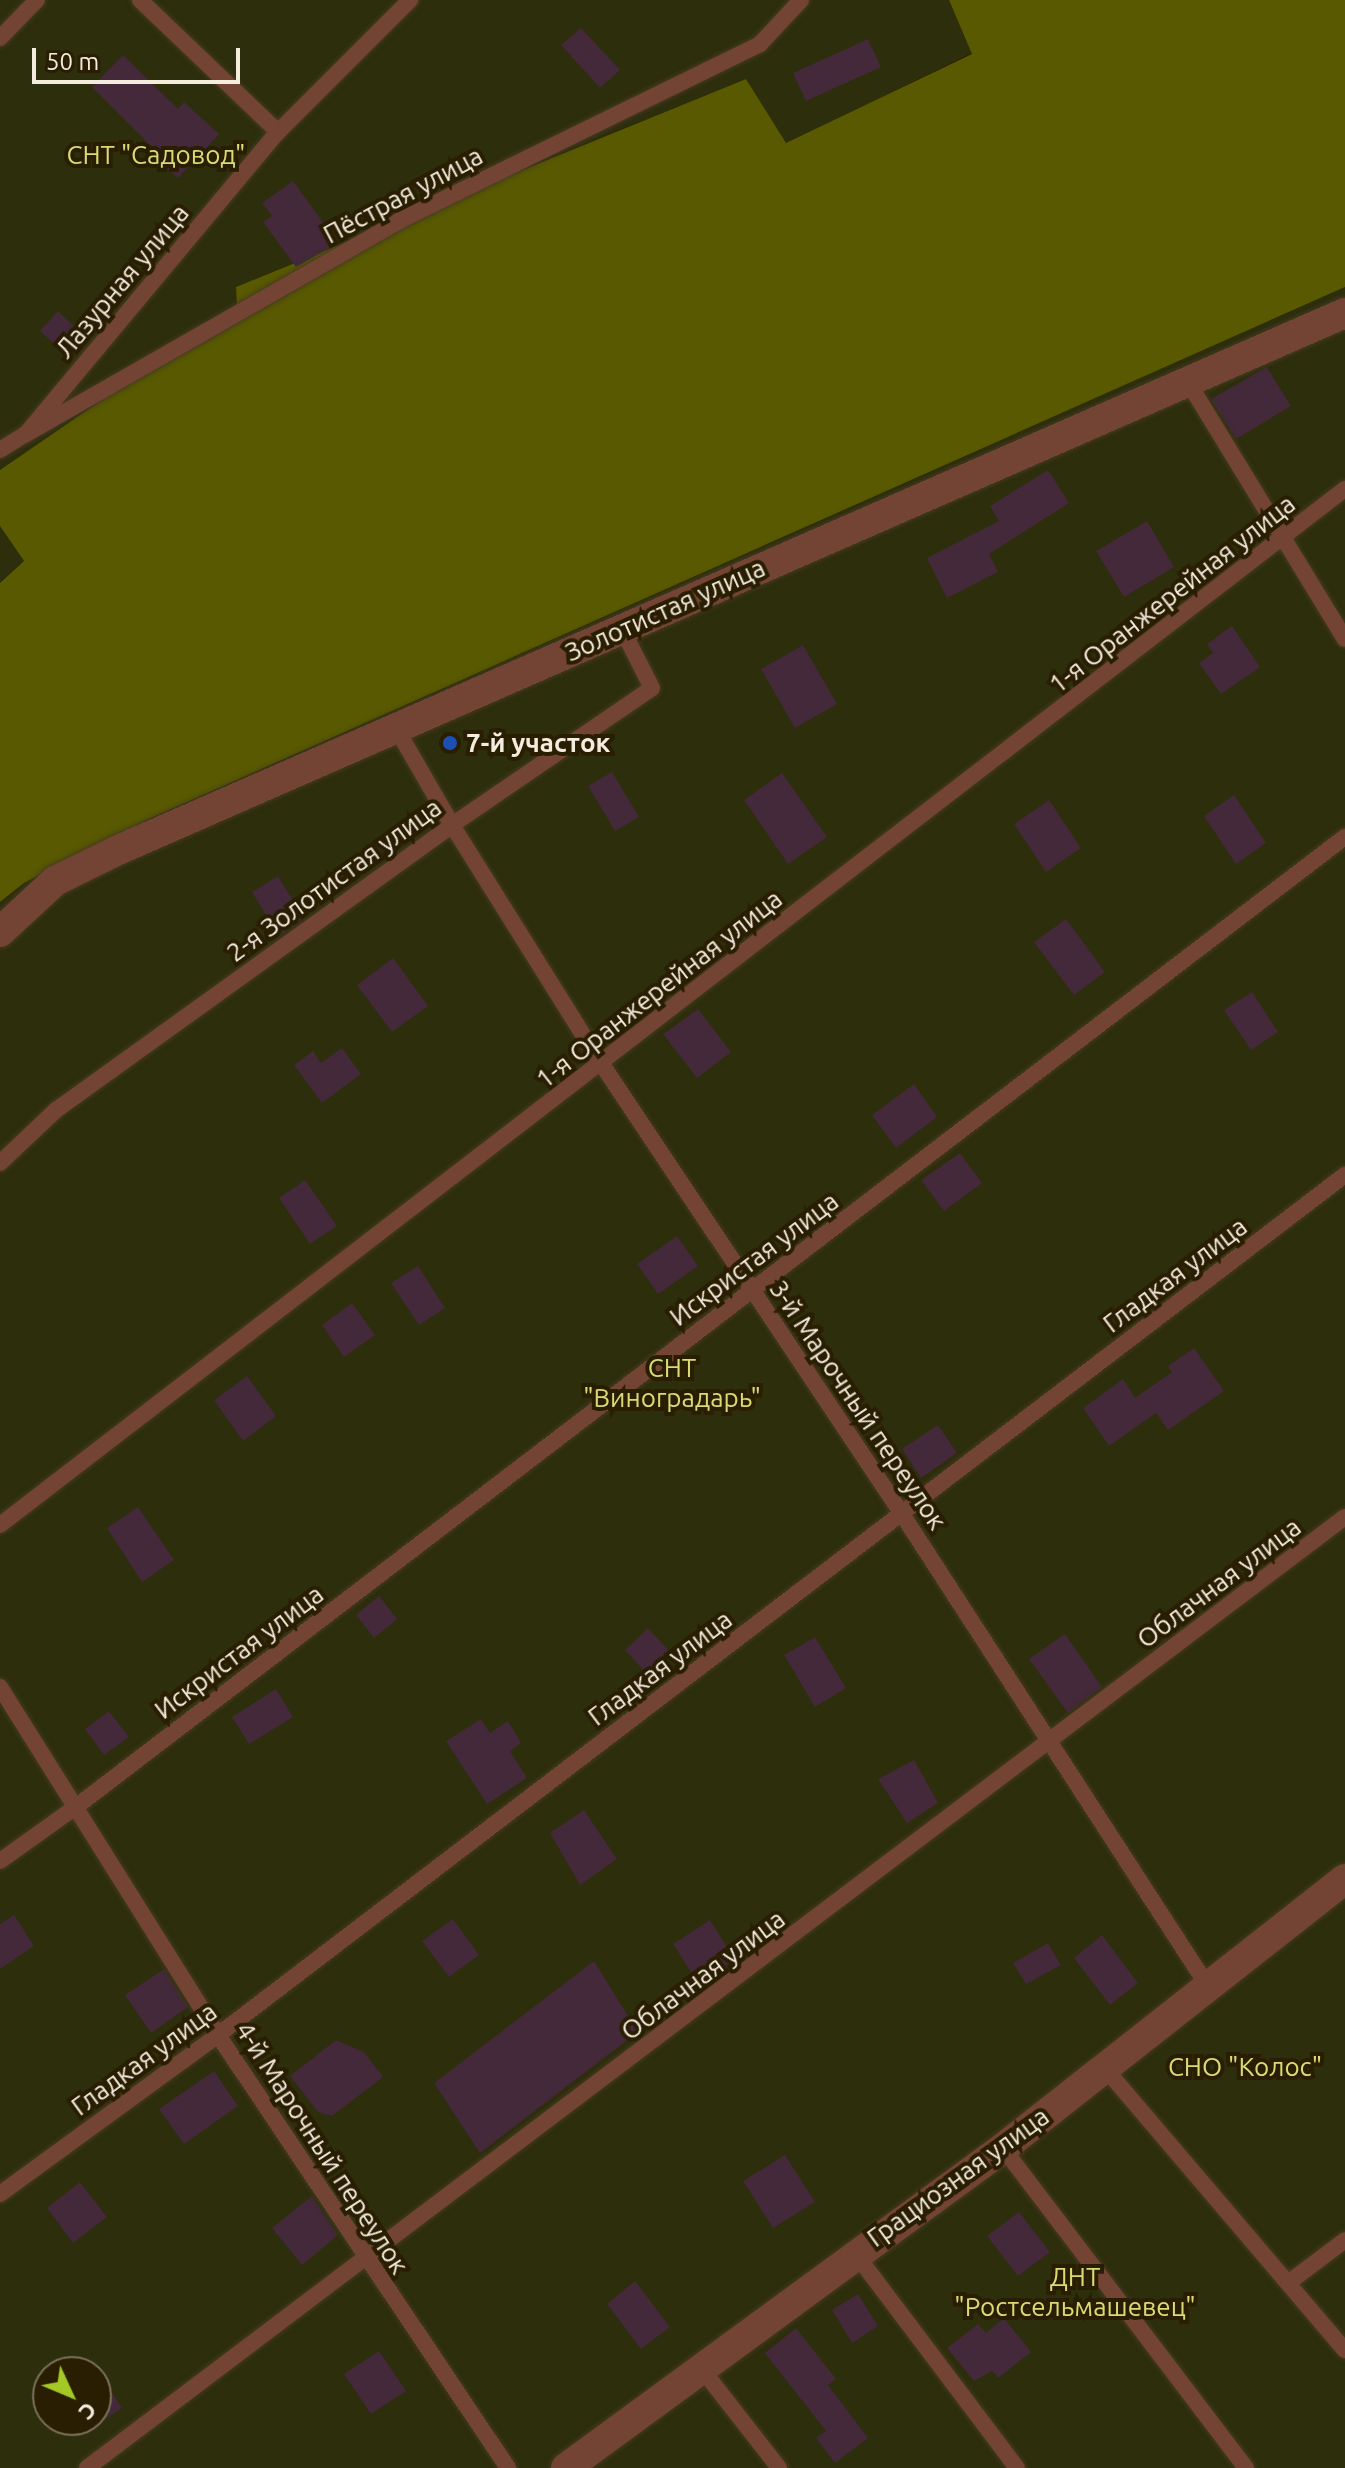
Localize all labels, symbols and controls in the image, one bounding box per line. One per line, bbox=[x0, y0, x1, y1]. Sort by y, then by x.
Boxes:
scale bar bbox=[36, 32, 244, 82]
text: 50 m bbox=[46, 48, 99, 75]
park label: СНТ "Садовод" bbox=[66, 139, 246, 171]
street label: Пёстрая улица bbox=[318, 140, 488, 250]
street label: Лазурная улица bbox=[49, 198, 195, 364]
street label: 1-я Оранжерейная улица bbox=[1043, 488, 1301, 700]
street label: Золотистая улица bbox=[560, 552, 770, 668]
place label: 7-й участок bbox=[466, 727, 610, 759]
marker: 7-й участок bbox=[441, 734, 459, 752]
street label: 2-я Золотистая улица bbox=[221, 792, 447, 968]
street label: 1-я Оранжерейная улица bbox=[530, 883, 788, 1095]
street label: Искристая улица bbox=[664, 1185, 844, 1333]
street label: Гладкая улица bbox=[1097, 1211, 1253, 1339]
street label: 3-й Марочный переулок bbox=[763, 1274, 953, 1536]
park label: СНТ "Виноградарь" bbox=[583, 1352, 761, 1414]
street label: Облачная улица bbox=[1131, 1511, 1307, 1655]
street label: Искристая улица bbox=[149, 1578, 329, 1726]
street label: Гладкая улица bbox=[582, 1604, 738, 1732]
street label: Облачная улица bbox=[615, 1903, 791, 2047]
street label: Гладкая улица bbox=[65, 1996, 223, 2122]
street label: 4-й Марочный переулок bbox=[229, 2016, 415, 2280]
park label: СНО "Колос" bbox=[1168, 2051, 1322, 2083]
street label: Грациозная улица bbox=[861, 2101, 1055, 2253]
park label: ДНТ "Ростсельмашевец" bbox=[954, 2261, 1196, 2322]
north arrow bbox=[32, 2356, 112, 2436]
text: С bbox=[74, 2398, 102, 2425]

